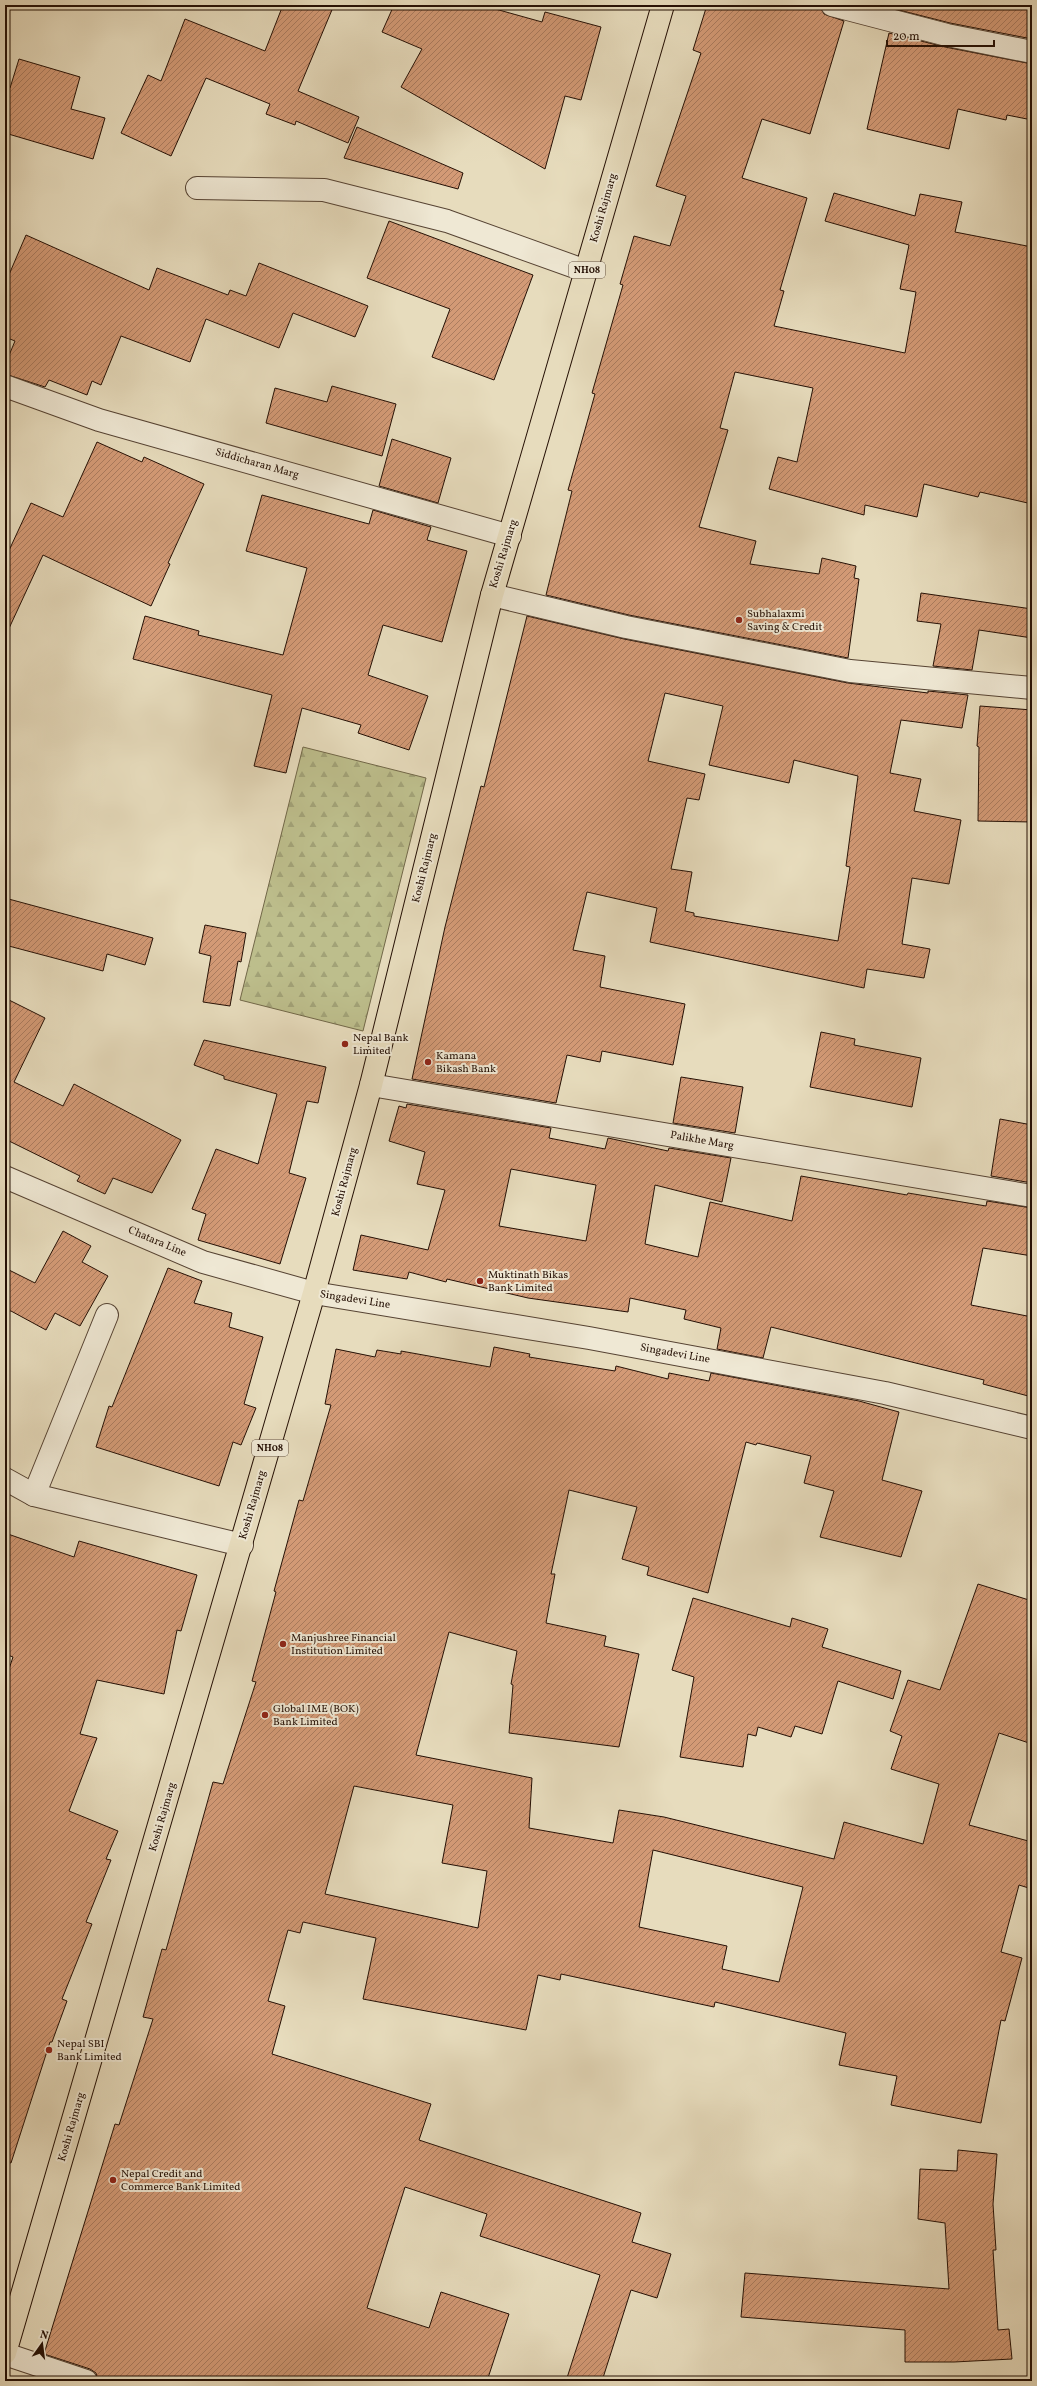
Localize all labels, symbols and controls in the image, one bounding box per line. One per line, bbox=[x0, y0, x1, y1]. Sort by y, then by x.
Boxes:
scale bar bbox=[887, 22, 994, 48]
text: 20 m bbox=[893, 29, 920, 45]
street label: Koshi Rajmarg bbox=[587, 171, 621, 244]
road number: NH08 bbox=[569, 262, 605, 278]
street label: Siddicharan Marg bbox=[213, 445, 301, 483]
street label: Koshi Rajmarg bbox=[486, 517, 522, 590]
place label: Subhalaxmi Saving & Credit bbox=[747, 607, 823, 635]
marker: Subhalaxmi Saving & Credit bbox=[734, 615, 744, 625]
street label: Koshi Rajmarg bbox=[409, 831, 441, 904]
place label: Nepal Bank Limited bbox=[353, 1031, 409, 1059]
marker: Nepal Bank Limited bbox=[340, 1039, 350, 1049]
place label: Kamana Bikash Bank bbox=[436, 1049, 496, 1077]
marker: Kamana Bikash Bank bbox=[423, 1057, 433, 1067]
street label: Palikhe Marg bbox=[669, 1128, 735, 1154]
street label: Koshi Rajmarg bbox=[329, 1145, 362, 1218]
street label: Chatara Line bbox=[126, 1223, 188, 1261]
place label: Muktinath Bikas Bank Limited bbox=[488, 1268, 569, 1296]
marker: Muktinath Bikas Bank Limited bbox=[475, 1276, 485, 1286]
street label: Singadevi Line bbox=[319, 1287, 391, 1313]
street label: Singadevi Line bbox=[639, 1340, 711, 1368]
road number: NH08 bbox=[252, 1440, 288, 1456]
street label: Koshi Rajmarg bbox=[236, 1468, 270, 1541]
place label: Manjushree Financial Institution Limited bbox=[291, 1631, 396, 1659]
marker: Manjushree Financial Institution Limited bbox=[278, 1639, 288, 1649]
place label: Global IME (BOK) Bank Limited bbox=[273, 1702, 359, 1730]
marker: Global IME (BOK) Bank Limited bbox=[260, 1710, 270, 1720]
street label: Koshi Rajmarg bbox=[146, 1780, 180, 1853]
place label: Nepal SBI Bank Limited bbox=[57, 2037, 122, 2065]
marker: Nepal SBI Bank Limited bbox=[44, 2045, 54, 2055]
street label: Koshi Rajmarg bbox=[55, 2090, 89, 2163]
place label: Nepal Credit and Commerce Bank Limited bbox=[121, 2167, 240, 2195]
marker: Nepal Credit and Commerce Bank Limited bbox=[108, 2175, 118, 2185]
north arrow bbox=[22, 2324, 62, 2364]
text: N bbox=[38, 2328, 50, 2344]

